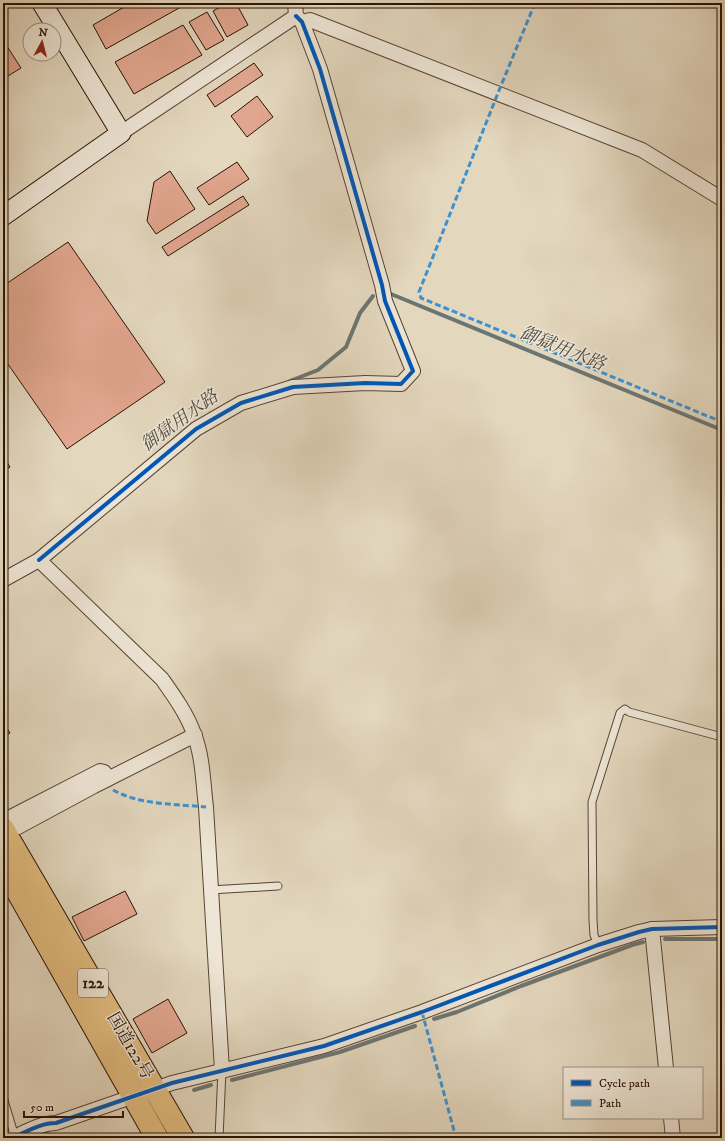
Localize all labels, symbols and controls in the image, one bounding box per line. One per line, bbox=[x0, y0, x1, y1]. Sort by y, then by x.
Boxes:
north arrow bbox=[22, 22, 62, 62]
text: N bbox=[38, 26, 48, 41]
water label: 御獄用水路 bbox=[516, 322, 610, 377]
water label: 御獄用水路 bbox=[137, 384, 224, 456]
road number: 122 bbox=[78, 969, 108, 997]
street label: 国道122号 bbox=[102, 1008, 158, 1084]
legend bbox=[563, 1067, 703, 1119]
text: Cycle path bbox=[599, 1076, 651, 1091]
scale bar bbox=[24, 1093, 123, 1119]
text: Path bbox=[599, 1096, 622, 1111]
text: 50 m bbox=[30, 1100, 54, 1115]

